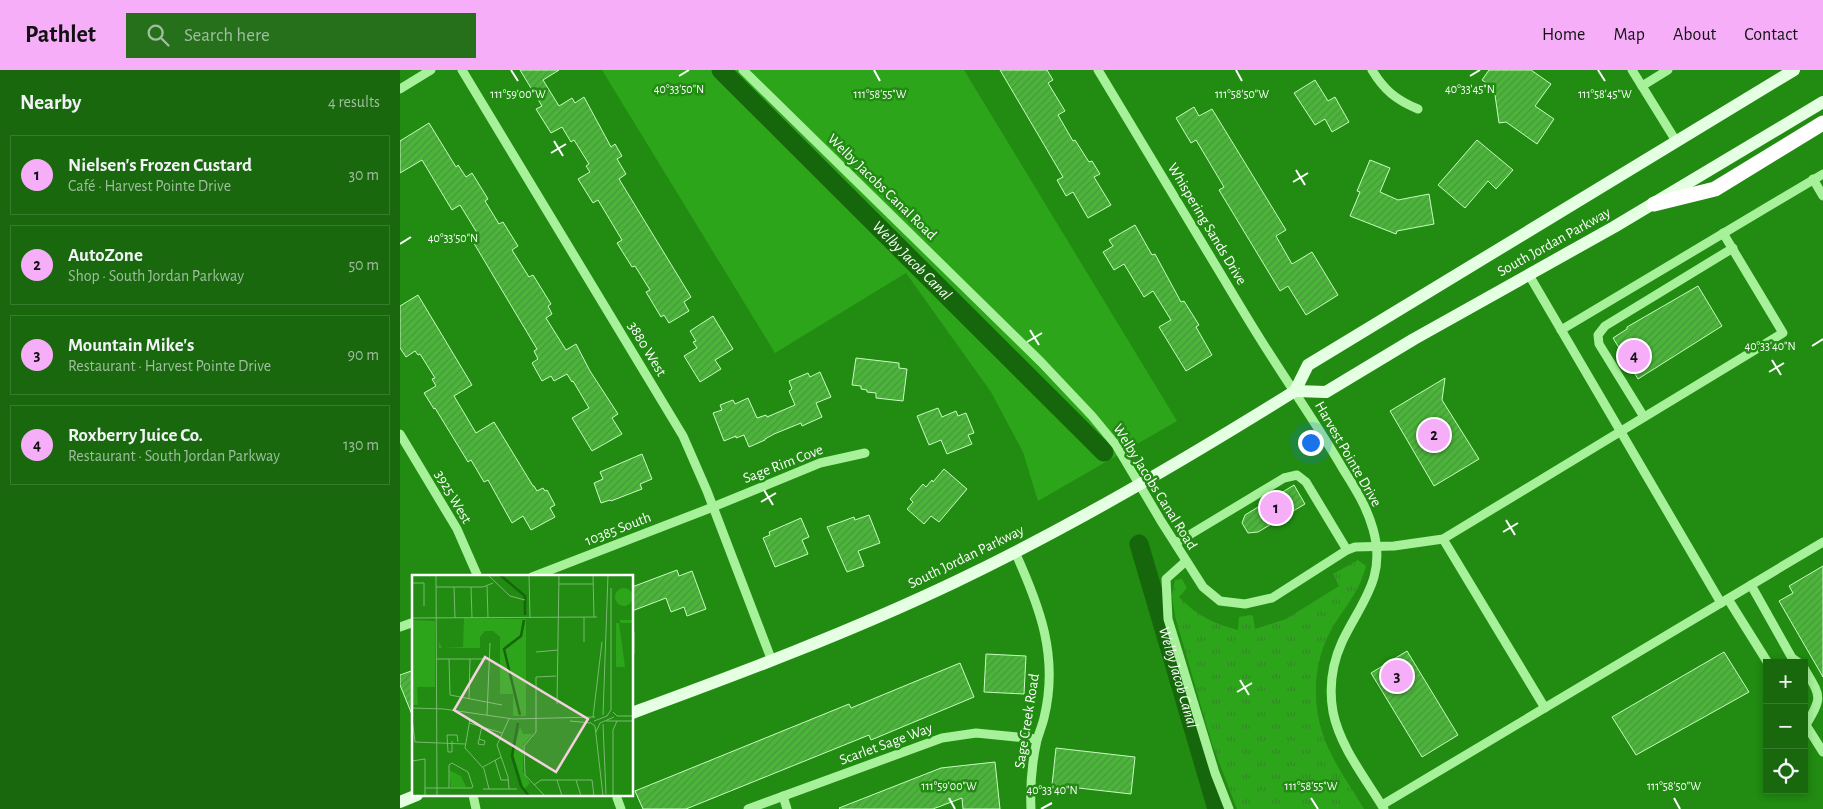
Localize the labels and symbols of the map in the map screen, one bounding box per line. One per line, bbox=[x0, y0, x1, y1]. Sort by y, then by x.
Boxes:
text: 40°33'50"N bbox=[654, 83, 704, 95]
text: 40°33'45"N bbox=[1445, 83, 1495, 95]
text: 111°59'00"W bbox=[490, 88, 546, 100]
text: 111°58'55"W bbox=[854, 88, 907, 100]
text: 111°58'50"W bbox=[1215, 88, 1269, 100]
text: 111°58'45"W bbox=[1578, 88, 1632, 100]
street label: Welby Jacobs Canal Road bbox=[825, 131, 940, 243]
street label: Whispering Sands Drive bbox=[1165, 161, 1249, 288]
street label: South Jordan Parkway bbox=[1495, 204, 1614, 279]
water label: Welby Jacob Canal bbox=[869, 218, 955, 303]
text: 40°33'50"N bbox=[428, 232, 478, 244]
street label: 3880 West bbox=[625, 319, 669, 379]
pin: 4 bbox=[1618, 337, 1650, 375]
text: 40°33'40"N bbox=[1744, 340, 1796, 352]
street label: Harvest Pointe Drive bbox=[1312, 399, 1384, 509]
pin: 2 bbox=[1418, 416, 1450, 454]
street label: Welby Jacobs Canal Road bbox=[1110, 421, 1200, 553]
your location bbox=[1298, 430, 1324, 456]
street label: Sage Rim Cove bbox=[741, 442, 825, 486]
street label: 3925 West bbox=[432, 468, 474, 526]
pin: 1 bbox=[1260, 489, 1292, 527]
street label: 10385 South bbox=[583, 510, 653, 548]
street label: South Jordan Parkway bbox=[906, 522, 1027, 592]
inset map bbox=[412, 575, 634, 796]
water label: Welby Jacob Canal bbox=[1156, 625, 1201, 730]
pin: 3 bbox=[1381, 657, 1413, 695]
street label: Sage Creek Road bbox=[1012, 672, 1042, 769]
street label: Scarlet Sage Way bbox=[837, 720, 935, 768]
text: 111°59'00"W bbox=[921, 780, 977, 792]
text: 111°58'55"W bbox=[1285, 780, 1338, 792]
text: 111°58'50"W bbox=[1647, 780, 1701, 792]
text: 40°33'40"N bbox=[1026, 784, 1078, 796]

